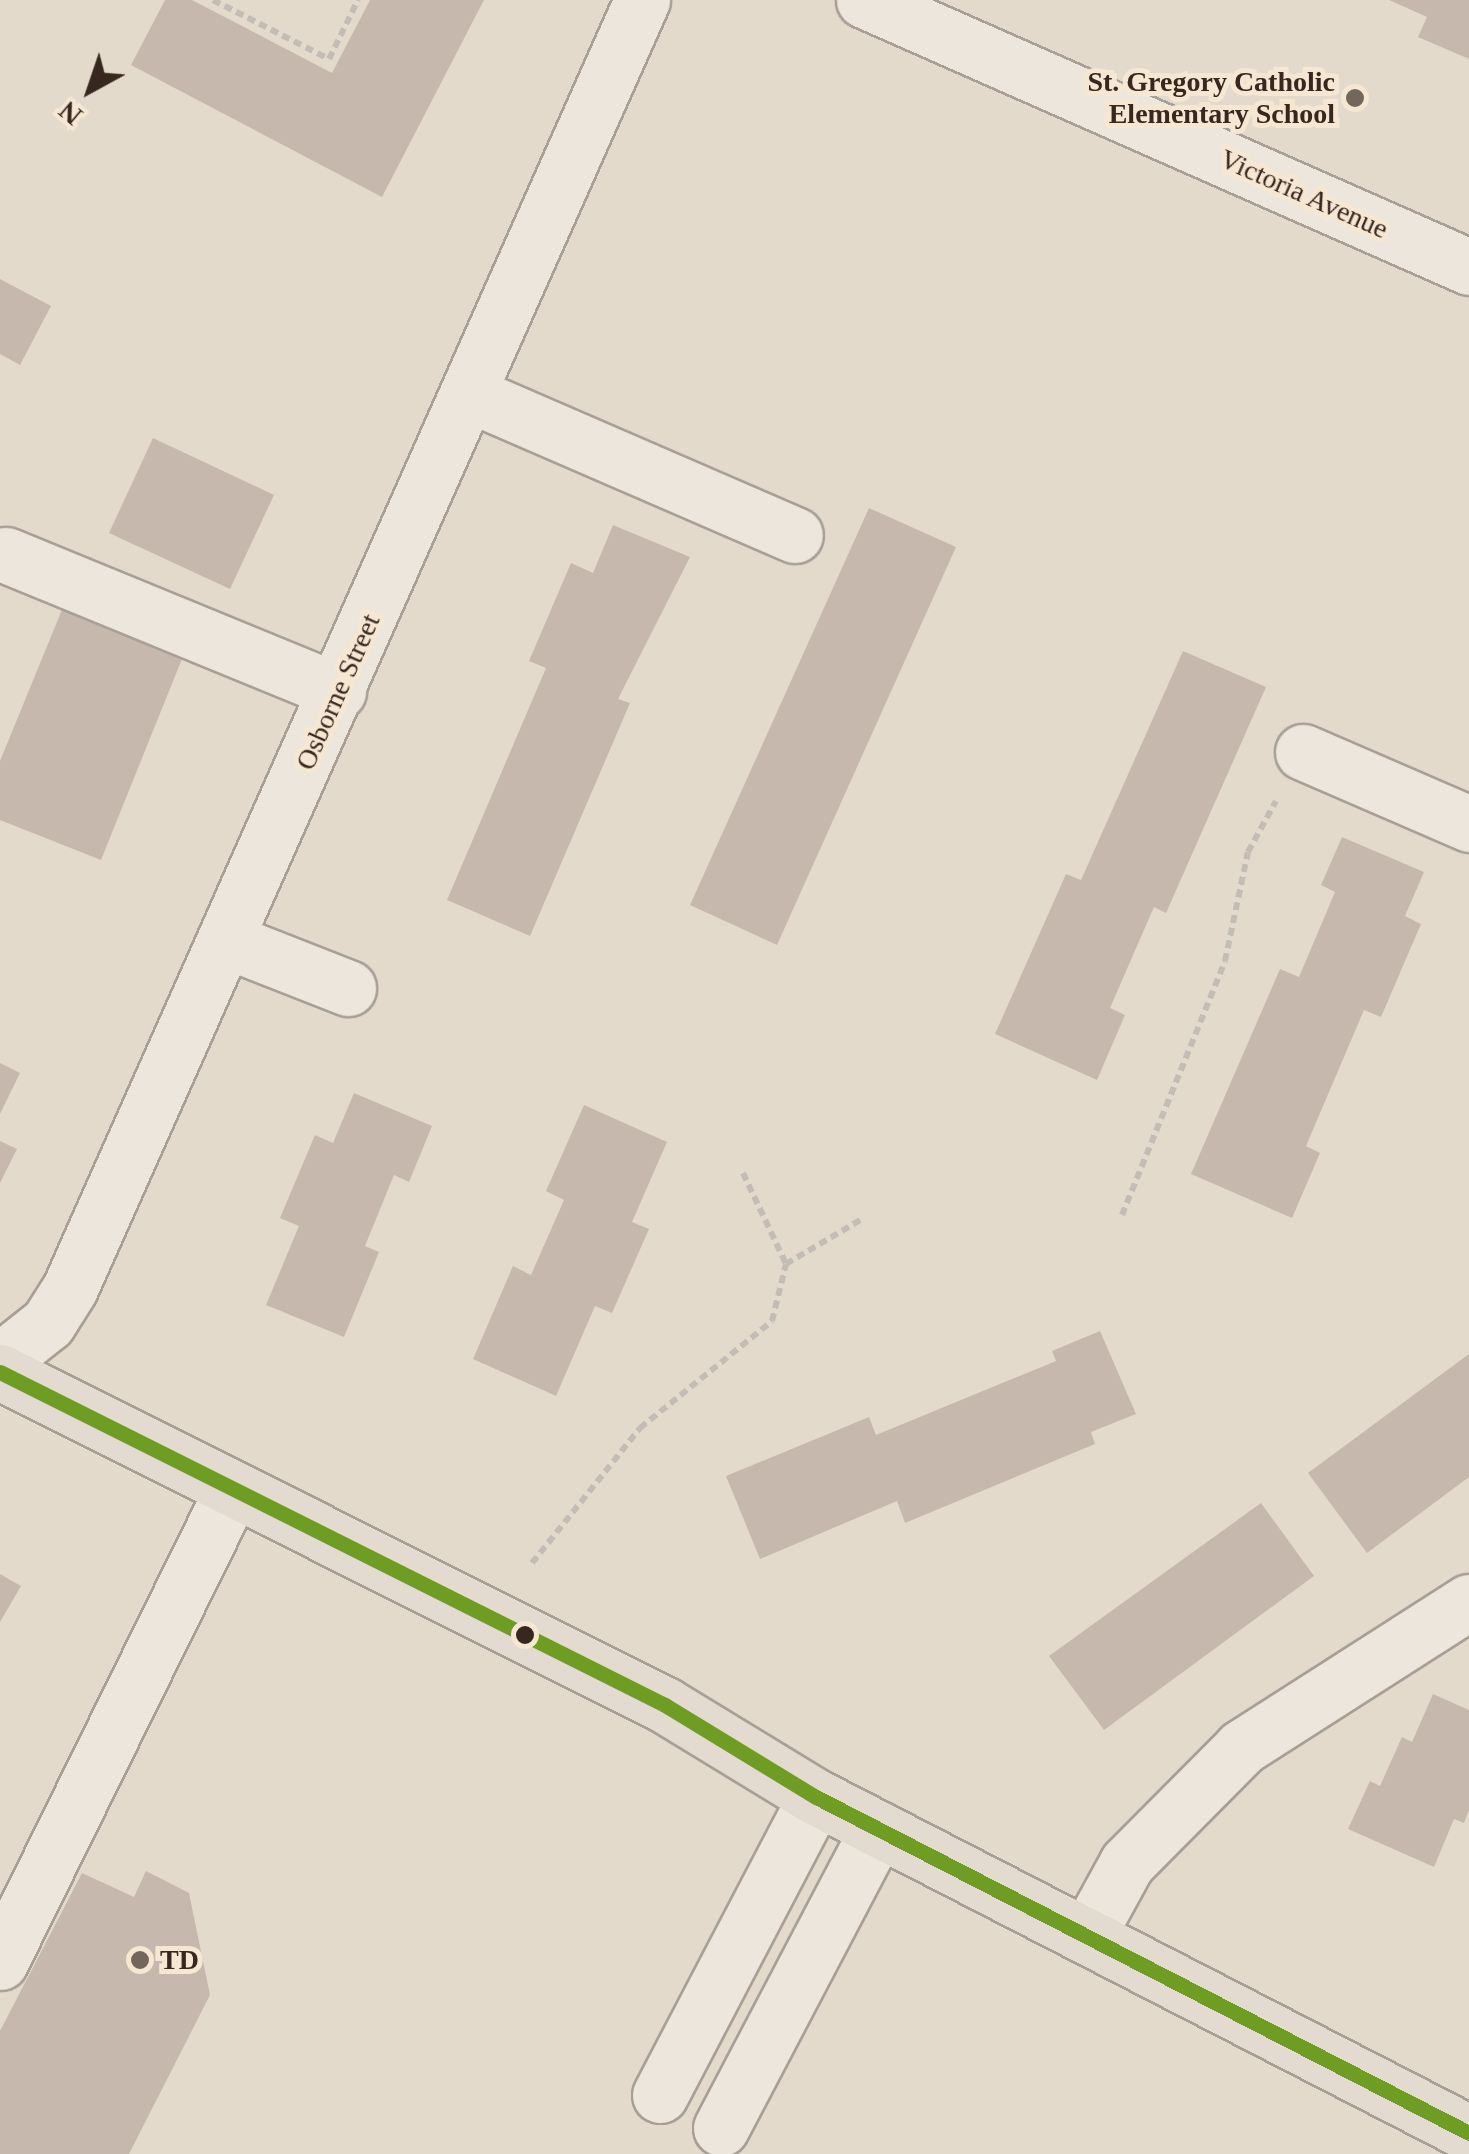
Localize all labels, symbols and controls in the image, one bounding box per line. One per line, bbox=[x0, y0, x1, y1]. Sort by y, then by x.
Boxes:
north arrow bbox=[40, 40, 140, 140]
place label: St. Gregory Catholic Elementary School bbox=[1087, 65, 1335, 131]
marker: St. Gregory Catholic Elementary School bbox=[1344, 87, 1366, 109]
text: N bbox=[53, 95, 88, 132]
street label: Victoria Avenue bbox=[1214, 142, 1394, 246]
street label: Osborne Street bbox=[289, 609, 387, 775]
unlabelled marker bbox=[515, 1625, 535, 1645]
place label: TD bbox=[160, 1943, 199, 1977]
marker: TD bbox=[129, 1949, 151, 1971]

